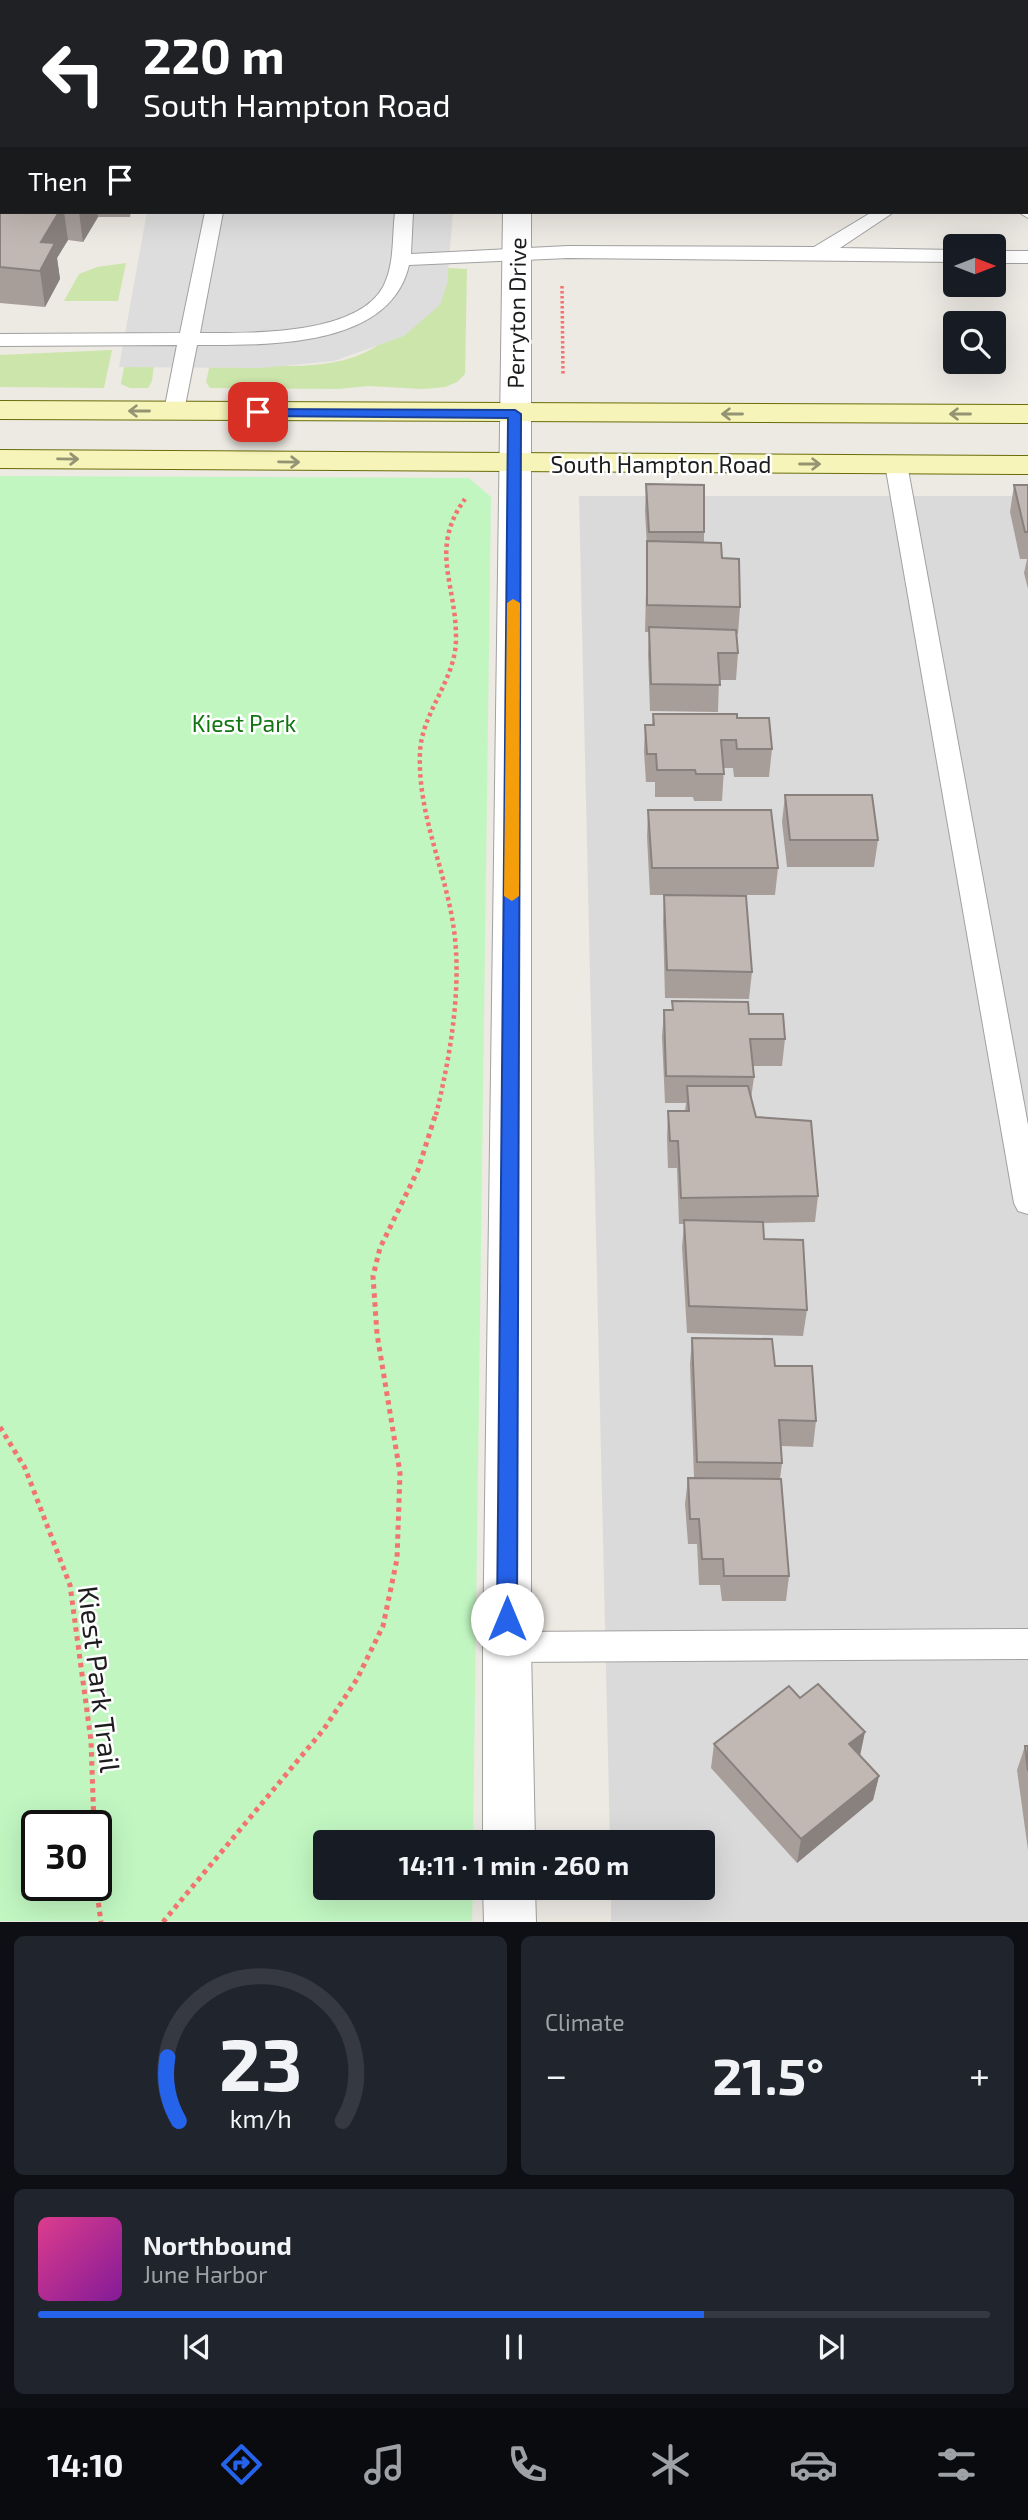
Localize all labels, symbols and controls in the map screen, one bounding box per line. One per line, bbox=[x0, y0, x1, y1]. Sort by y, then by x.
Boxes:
text: 220 m bbox=[143, 25, 285, 84]
icon: left bbox=[28, 28, 119, 119]
text: South Hampton Road bbox=[143, 85, 451, 123]
icon: arrive bbox=[101, 161, 139, 199]
text: Then bbox=[28, 165, 87, 196]
north arrow bbox=[943, 234, 1006, 298]
map controls bbox=[943, 234, 1006, 374]
street label: Perryton Drive bbox=[501, 237, 531, 389]
button: search bbox=[943, 311, 1006, 374]
pin bbox=[228, 382, 288, 442]
icon: arrive bbox=[239, 393, 277, 431]
one-way arrow bbox=[127, 404, 150, 418]
one-way arrow bbox=[721, 407, 744, 421]
one-way arrow bbox=[949, 407, 972, 421]
street label: South Hampton Road bbox=[550, 450, 772, 478]
one-way arrow bbox=[56, 452, 79, 466]
one-way arrow bbox=[277, 455, 300, 468]
one-way arrow bbox=[799, 457, 822, 471]
park label: Kiest Park bbox=[192, 709, 296, 737]
position arrow bbox=[470, 1582, 544, 1656]
street label: Kiest Park Trail bbox=[72, 1584, 128, 1775]
speed limit sign: 30 bbox=[21, 1810, 112, 1901]
text: 14:11 · 1 min · 260 m bbox=[399, 1849, 629, 1880]
text: Climate bbox=[545, 2008, 625, 2036]
text: 23 bbox=[219, 2019, 302, 2107]
text: 21.5° bbox=[712, 2043, 824, 2105]
text: − bbox=[545, 2051, 567, 2097]
text: + bbox=[969, 2051, 990, 2097]
text: km/h bbox=[229, 2103, 292, 2133]
text: Northbound bbox=[143, 2229, 292, 2260]
text: June Harbor bbox=[143, 2260, 267, 2288]
icon: previous bbox=[178, 2328, 216, 2366]
icon: pause bbox=[495, 2328, 533, 2366]
icon: next bbox=[812, 2328, 850, 2366]
icon: directions bbox=[217, 2440, 266, 2489]
icon: music bbox=[360, 2440, 409, 2489]
icon: phone bbox=[503, 2440, 552, 2489]
icon: climate bbox=[646, 2440, 695, 2489]
icon: car bbox=[789, 2440, 838, 2489]
icon: filters bbox=[932, 2440, 981, 2489]
text: 14:10 bbox=[47, 2445, 123, 2483]

